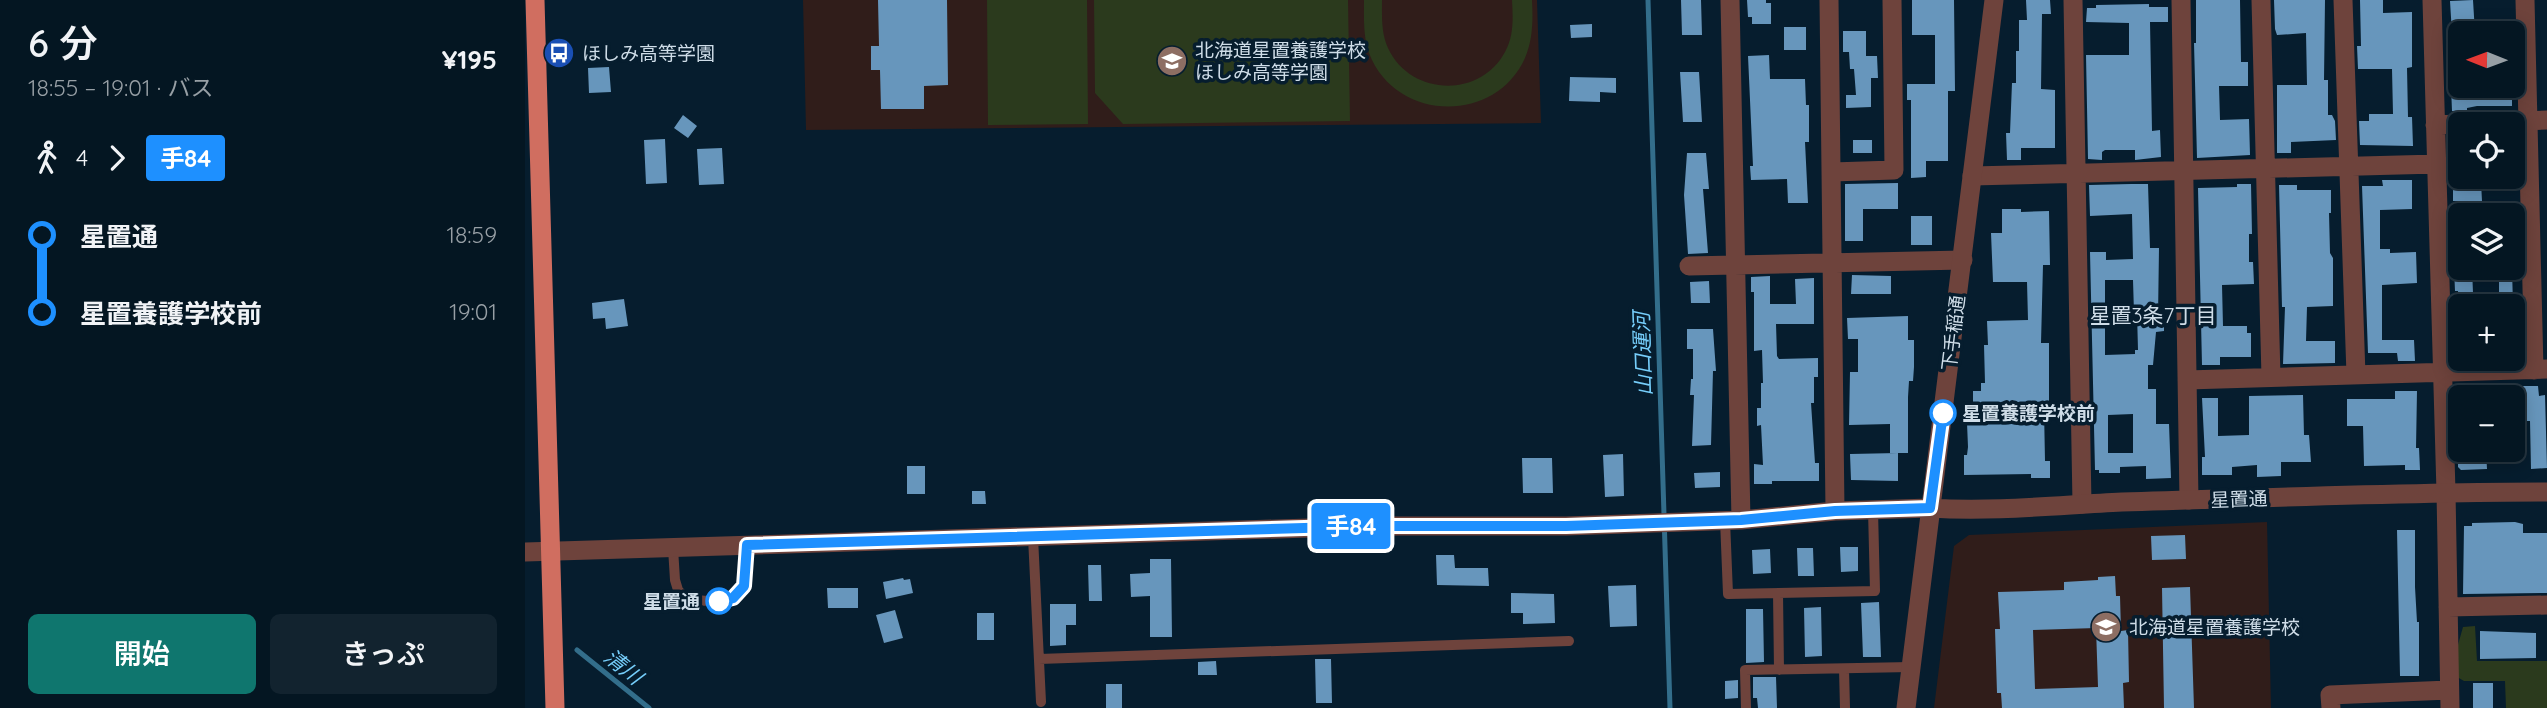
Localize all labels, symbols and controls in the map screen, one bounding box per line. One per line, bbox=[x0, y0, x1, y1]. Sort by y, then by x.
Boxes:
text: 6 分 bbox=[28, 19, 97, 67]
north arrow bbox=[2448, 21, 2525, 98]
map controls bbox=[2448, 21, 2525, 462]
bus stop icon: ほしみ高等学園 bbox=[542, 36, 576, 70]
place label: 北海道星置養護学校 ほしみ高等学園 bbox=[1195, 38, 1366, 84]
place label: ほしみ高等学園 bbox=[582, 41, 715, 65]
text: ¥195 bbox=[442, 43, 497, 76]
school or university icon: 北海道星置養護学校 ほしみ高等学園 bbox=[1155, 44, 1189, 78]
text: 18:55 – 19:01 · バス bbox=[28, 73, 213, 102]
button: locate bbox=[2448, 112, 2525, 189]
icon: walk bbox=[28, 139, 66, 177]
icon: forward bbox=[98, 139, 136, 177]
text: 4 bbox=[76, 143, 88, 172]
text: 手84 bbox=[160, 143, 211, 173]
button: layers bbox=[2448, 203, 2525, 280]
text: 星置通 bbox=[80, 220, 158, 253]
text: 18:59 bbox=[446, 220, 497, 249]
street label: 下手稲通 bbox=[1936, 294, 1970, 372]
button: + bbox=[2448, 294, 2525, 371]
text: 星置養護学校前 bbox=[80, 297, 262, 330]
text: 19:01 bbox=[449, 297, 497, 326]
district label: 星置3条7丁目 bbox=[2090, 302, 2216, 328]
water label: 山口運河 bbox=[1627, 308, 1656, 396]
button: − bbox=[2448, 385, 2525, 462]
marker: 星置養護学校前 bbox=[1930, 400, 1956, 426]
place label: 星置養護学校前 bbox=[1962, 401, 2095, 425]
street label: 星置通 bbox=[2210, 486, 2268, 512]
line badge: 手84 bbox=[1311, 503, 1391, 549]
text: 手84 bbox=[1325, 511, 1377, 541]
marker: 星置通 bbox=[706, 588, 732, 614]
place label: 星置通 bbox=[643, 589, 700, 613]
school or university icon: 北海道星置養護学校 bbox=[2089, 610, 2123, 644]
button: 開始 bbox=[28, 614, 256, 694]
button: きっぷ bbox=[270, 614, 497, 694]
place label: 北海道星置養護学校 bbox=[2129, 615, 2300, 639]
water label: 清川 bbox=[599, 643, 650, 691]

